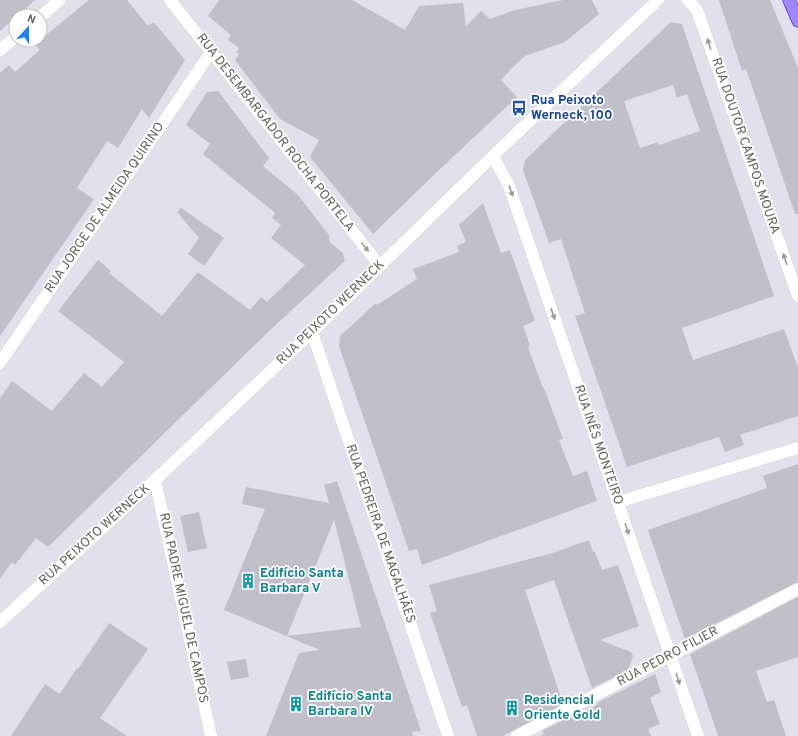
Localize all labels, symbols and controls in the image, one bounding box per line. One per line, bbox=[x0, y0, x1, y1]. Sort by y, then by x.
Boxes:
north arrow bbox=[8, 8, 48, 48]
text: N bbox=[25, 12, 37, 28]
street label: RUA DESEMBARGADOR ROCHA PORTELA bbox=[193, 31, 358, 236]
one-way arrow bbox=[706, 38, 712, 50]
street label: RUA DOUTOR CAMPOS MOURA bbox=[707, 56, 783, 236]
place label: Rua Peixoto Werneck, 100 bbox=[531, 93, 613, 124]
bus stop icon: Rua Peixoto Werneck, 100 bbox=[510, 99, 528, 117]
street label: RUA JORGE DE ALMEIDA QUIRINO bbox=[42, 120, 168, 296]
one-way arrow bbox=[508, 185, 514, 197]
one-way arrow bbox=[361, 242, 370, 253]
one-way arrow bbox=[782, 253, 788, 265]
street label: RUA PEIXOTO WERNECK bbox=[274, 257, 388, 369]
one-way arrow bbox=[550, 308, 556, 320]
street label: RUA INÊS MONTEIRO bbox=[570, 382, 628, 507]
street label: RUA PEDREIRA DE MAGALHÃES bbox=[342, 442, 419, 626]
street label: RUA PEIXOTO WERNECK bbox=[36, 481, 154, 589]
street label: RUA PADRE MIGUEL DE CAMPOS bbox=[155, 511, 211, 705]
one-way arrow bbox=[624, 524, 630, 536]
place label: Edifício Santa Barbara V bbox=[260, 566, 344, 597]
building icon: Edifício Santa Barbara V bbox=[239, 572, 257, 590]
street label: RUA PEDRO FILIER bbox=[615, 624, 721, 690]
one-way arrow bbox=[675, 673, 681, 685]
place label: Edifício Santa Barbara IV bbox=[308, 689, 392, 720]
place label: Residencial Oriente Gold bbox=[524, 693, 600, 724]
building icon: Edifício Santa Barbara IV bbox=[287, 695, 305, 713]
building icon: Residencial Oriente Gold bbox=[503, 699, 521, 717]

